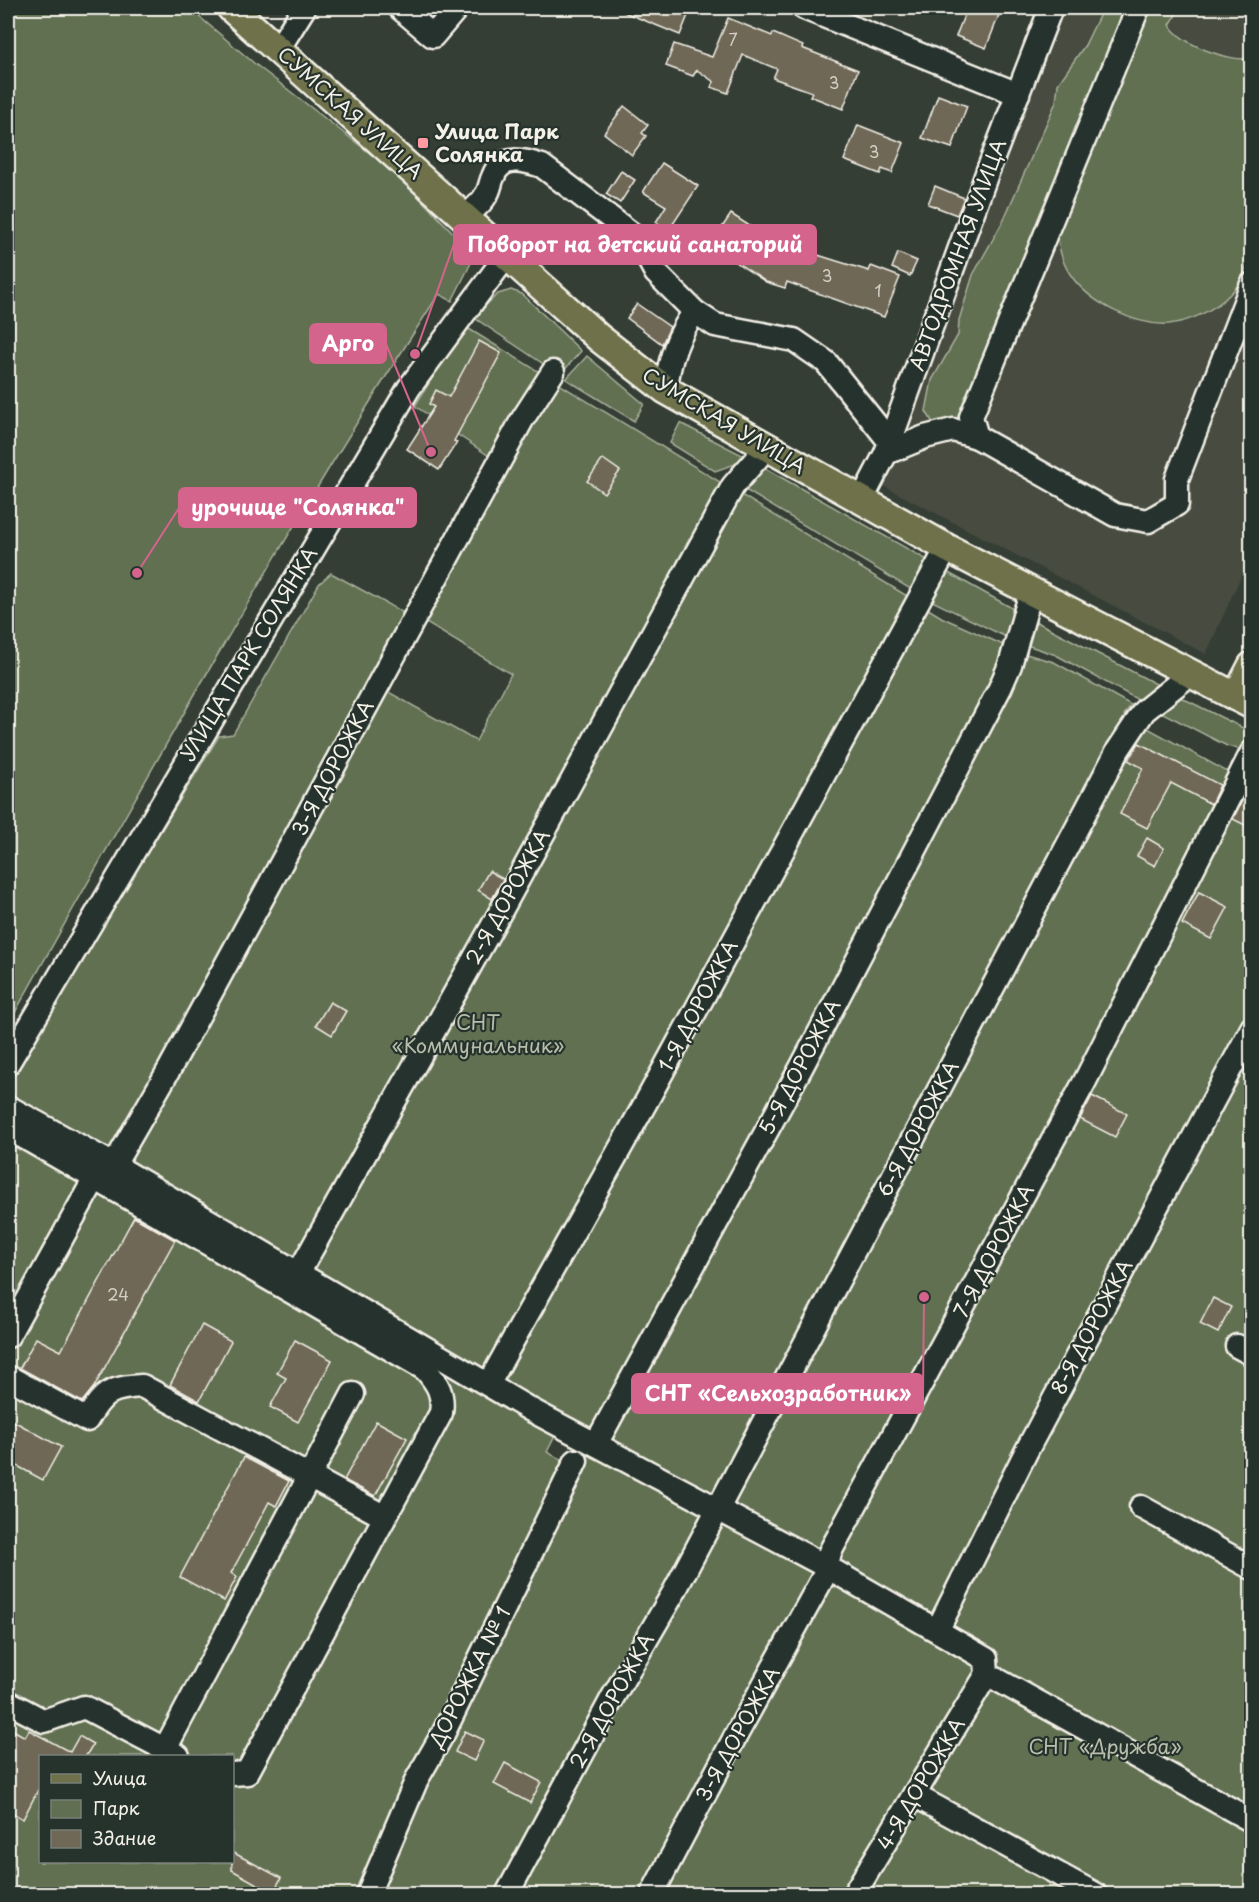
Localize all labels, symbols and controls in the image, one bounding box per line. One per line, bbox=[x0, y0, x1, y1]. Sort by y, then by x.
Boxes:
house number: 7 bbox=[728, 27, 738, 51]
street label: СУМСКАЯ УЛИЦА bbox=[271, 39, 430, 186]
house number: 3 bbox=[829, 70, 839, 94]
place label: Улица Парк Солянка bbox=[434, 116, 559, 169]
street label: АВТОДРОМНАЯ УЛИЦА bbox=[901, 135, 1013, 375]
marker: Улица Парк Солянка bbox=[416, 136, 430, 150]
house number: 3 bbox=[869, 139, 879, 163]
callout: Поворот на детский санаторий bbox=[454, 225, 816, 264]
text: Поворот на детский санаторий bbox=[467, 227, 803, 259]
house number: 3 bbox=[822, 263, 832, 287]
house number: 1 bbox=[874, 278, 882, 302]
callout: Арго bbox=[310, 324, 386, 363]
text: Арго bbox=[322, 326, 374, 358]
street label: СУМСКАЯ УЛИЦА bbox=[637, 359, 812, 481]
callout: урочище "Солянка" bbox=[179, 488, 416, 527]
text: урочище "Солянка" bbox=[192, 490, 404, 522]
street label: УЛИЦА ПАРК СОЛЯНКА bbox=[172, 541, 324, 766]
street label: 3-Я ДОРОЖКА bbox=[284, 694, 381, 841]
street label: 2-Я ДОРОЖКА bbox=[457, 823, 557, 970]
street label: 1-Я ДОРОЖКА bbox=[650, 934, 745, 1077]
street label: 5-Я ДОРОЖКА bbox=[751, 993, 847, 1140]
park label: СНТ «Коммунальник» bbox=[392, 1007, 564, 1060]
street label: 6-Я ДОРОЖКА bbox=[868, 1055, 966, 1202]
street label: 7-Я ДОРОЖКА bbox=[945, 1178, 1041, 1323]
street label: 8-Я ДОРОЖКА bbox=[1043, 1254, 1139, 1399]
house number: 24 bbox=[107, 1282, 129, 1306]
callout: СНТ «Сельхозработник» bbox=[632, 1374, 923, 1413]
text: СНТ «Сельхозработник» bbox=[645, 1376, 912, 1408]
street label: ДОРОЖКА № 1 bbox=[420, 1601, 518, 1753]
street label: 2-Я ДОРОЖКА bbox=[561, 1627, 661, 1774]
street label: 3-Я ДОРОЖКА bbox=[688, 1661, 787, 1806]
street label: 4-Я ДОРОЖКА bbox=[869, 1712, 972, 1855]
park label: СНТ «Дружба» bbox=[1028, 1731, 1182, 1761]
legend bbox=[39, 1755, 234, 1863]
text: Улица bbox=[93, 1764, 147, 1791]
text: Парк bbox=[93, 1794, 140, 1821]
text: Здание bbox=[93, 1824, 156, 1851]

